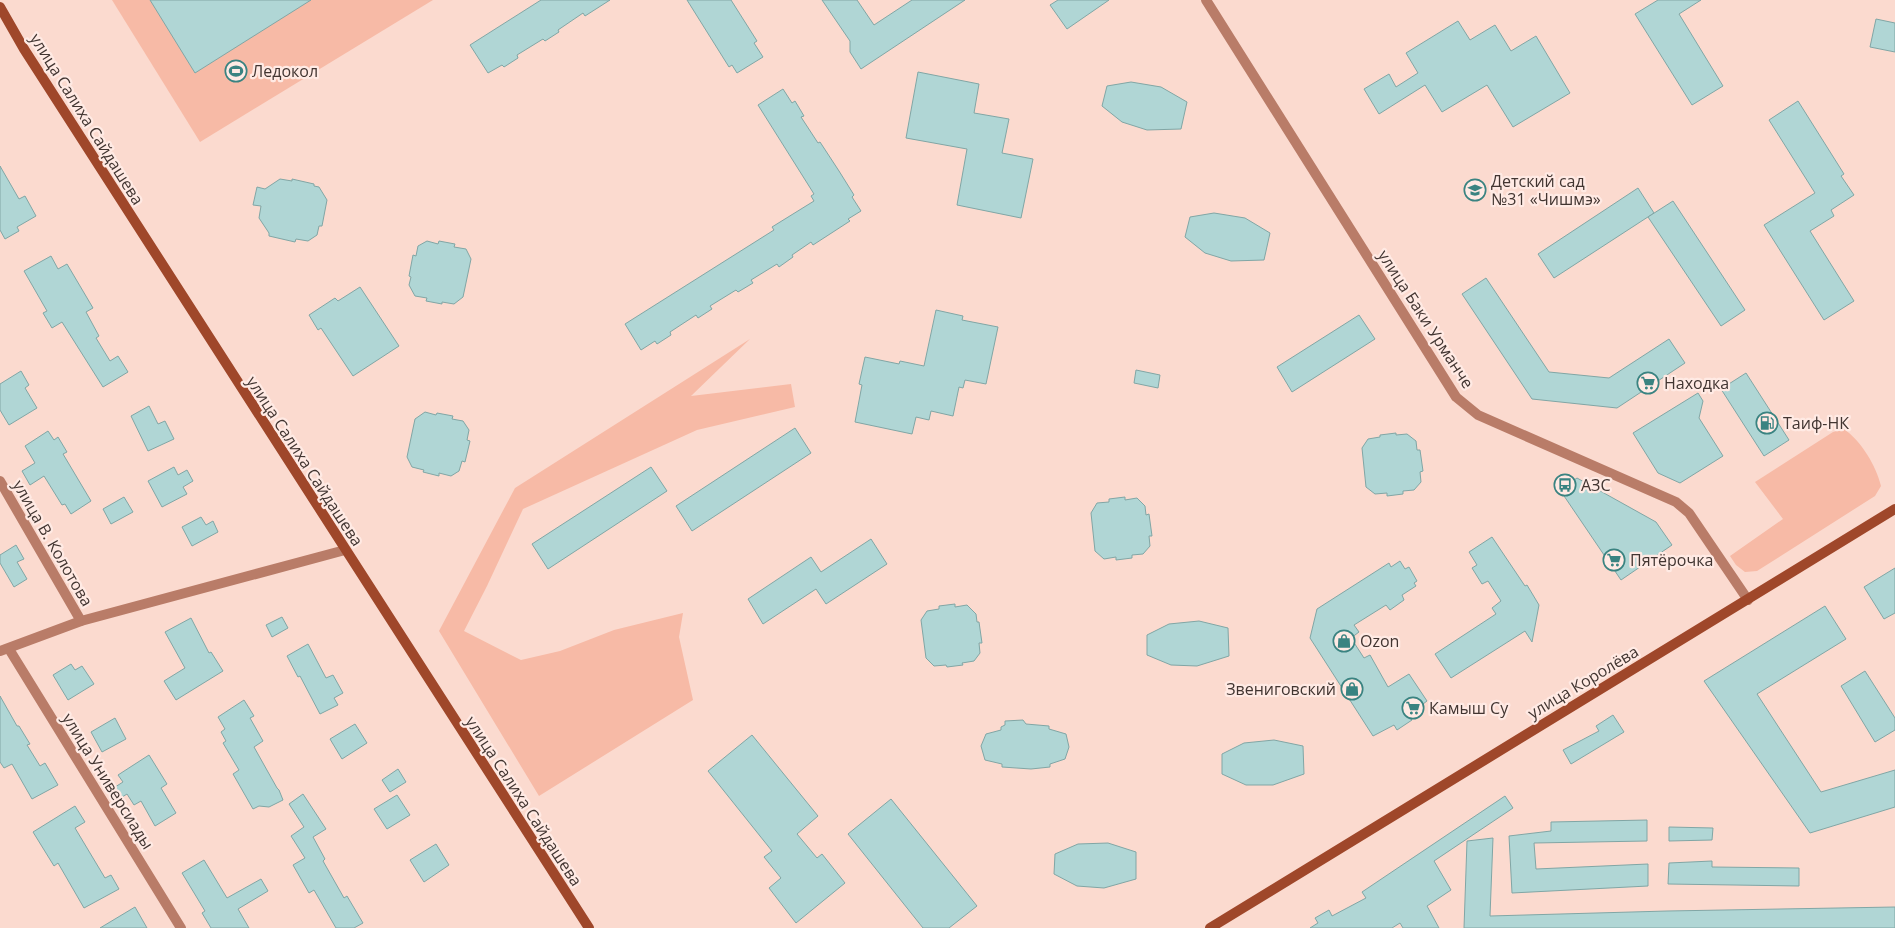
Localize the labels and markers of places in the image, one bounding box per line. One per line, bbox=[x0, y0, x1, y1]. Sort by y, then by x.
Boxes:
sports icon: Ледокол bbox=[224, 59, 248, 83]
place label: Ледокол bbox=[252, 60, 318, 82]
place label: Детский сад №31 «Чишмэ» bbox=[1491, 170, 1601, 210]
school or university icon: Детский сад №31 «Чишмэ» bbox=[1463, 178, 1487, 202]
supermarket icon: Находка bbox=[1636, 371, 1660, 395]
place label: Находка bbox=[1664, 372, 1729, 394]
fuel station icon: Таиф-НК bbox=[1755, 411, 1779, 435]
place label: Таиф-НК bbox=[1783, 412, 1849, 434]
bus stop icon: АЗС bbox=[1553, 473, 1577, 497]
place label: АЗС bbox=[1581, 474, 1611, 496]
supermarket icon: Пятёрочка bbox=[1602, 548, 1626, 572]
place label: Пятёрочка bbox=[1630, 549, 1713, 571]
shop icon: Ozon bbox=[1332, 629, 1356, 653]
place label: Ozon bbox=[1360, 630, 1399, 652]
shop icon: Звениговский bbox=[1340, 677, 1364, 701]
place label: Звениговский bbox=[1226, 678, 1336, 700]
supermarket icon: Камыш Су bbox=[1401, 696, 1425, 720]
place label: Камыш Су bbox=[1429, 697, 1509, 719]

